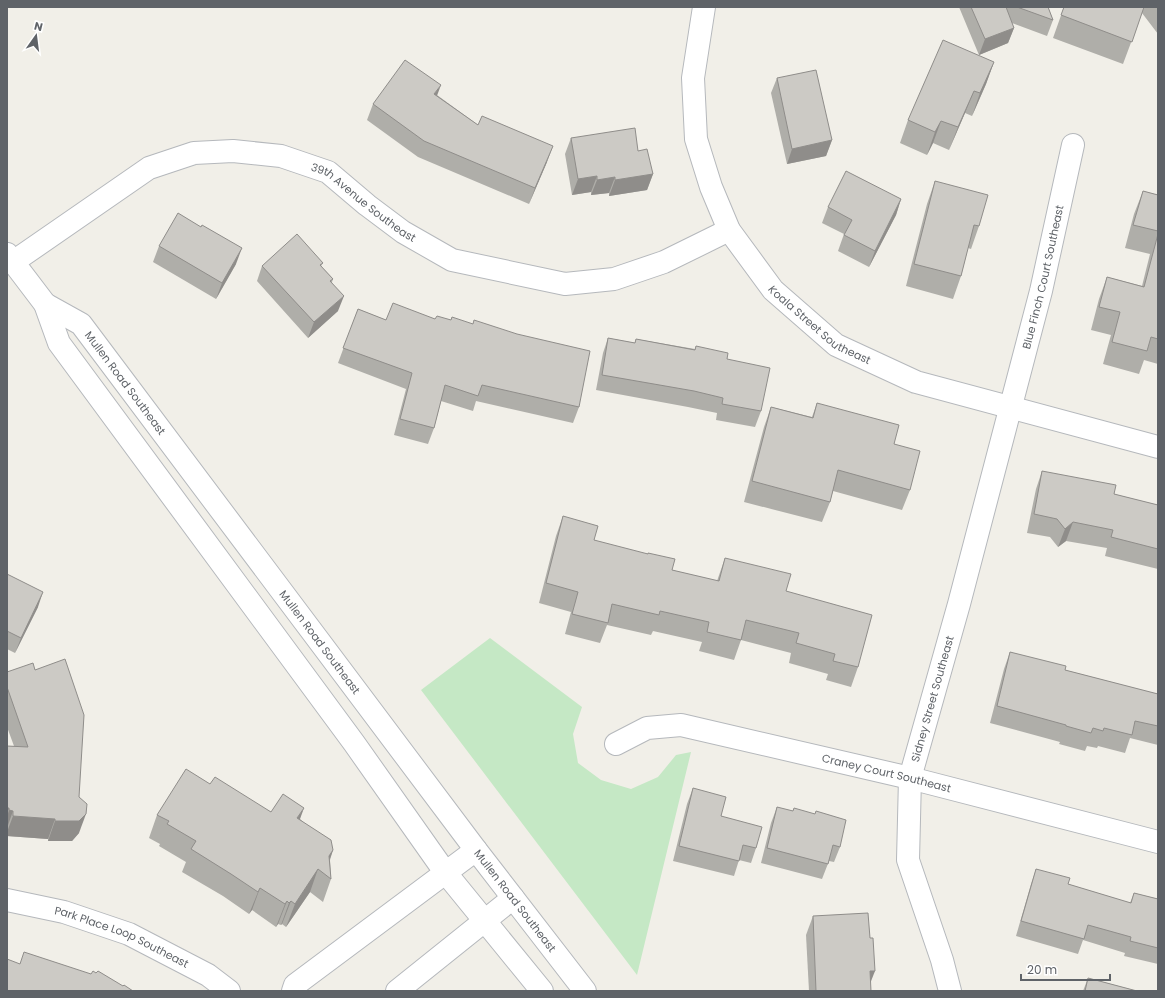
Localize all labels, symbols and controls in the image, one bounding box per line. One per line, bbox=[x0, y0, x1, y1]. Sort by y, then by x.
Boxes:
north arrow bbox=[16, 16, 56, 56]
text: N bbox=[32, 18, 44, 35]
street label: 39th Avenue Southeast bbox=[309, 159, 419, 246]
street label: Blue Finch Court Southeast bbox=[1018, 204, 1068, 351]
street label: Koala Street Southeast bbox=[764, 282, 874, 368]
street label: Mullen Road Southeast bbox=[81, 328, 170, 438]
street label: Mullen Road Southeast bbox=[276, 587, 364, 697]
street label: Sidney Street Southeast bbox=[907, 634, 958, 764]
street label: Craney Court Southeast bbox=[820, 750, 953, 796]
street label: Mullen Road Southeast bbox=[470, 846, 560, 955]
street label: Park Place Loop Southeast bbox=[53, 902, 192, 972]
scale bar bbox=[1021, 956, 1110, 982]
text: 20 m bbox=[1027, 961, 1057, 978]

